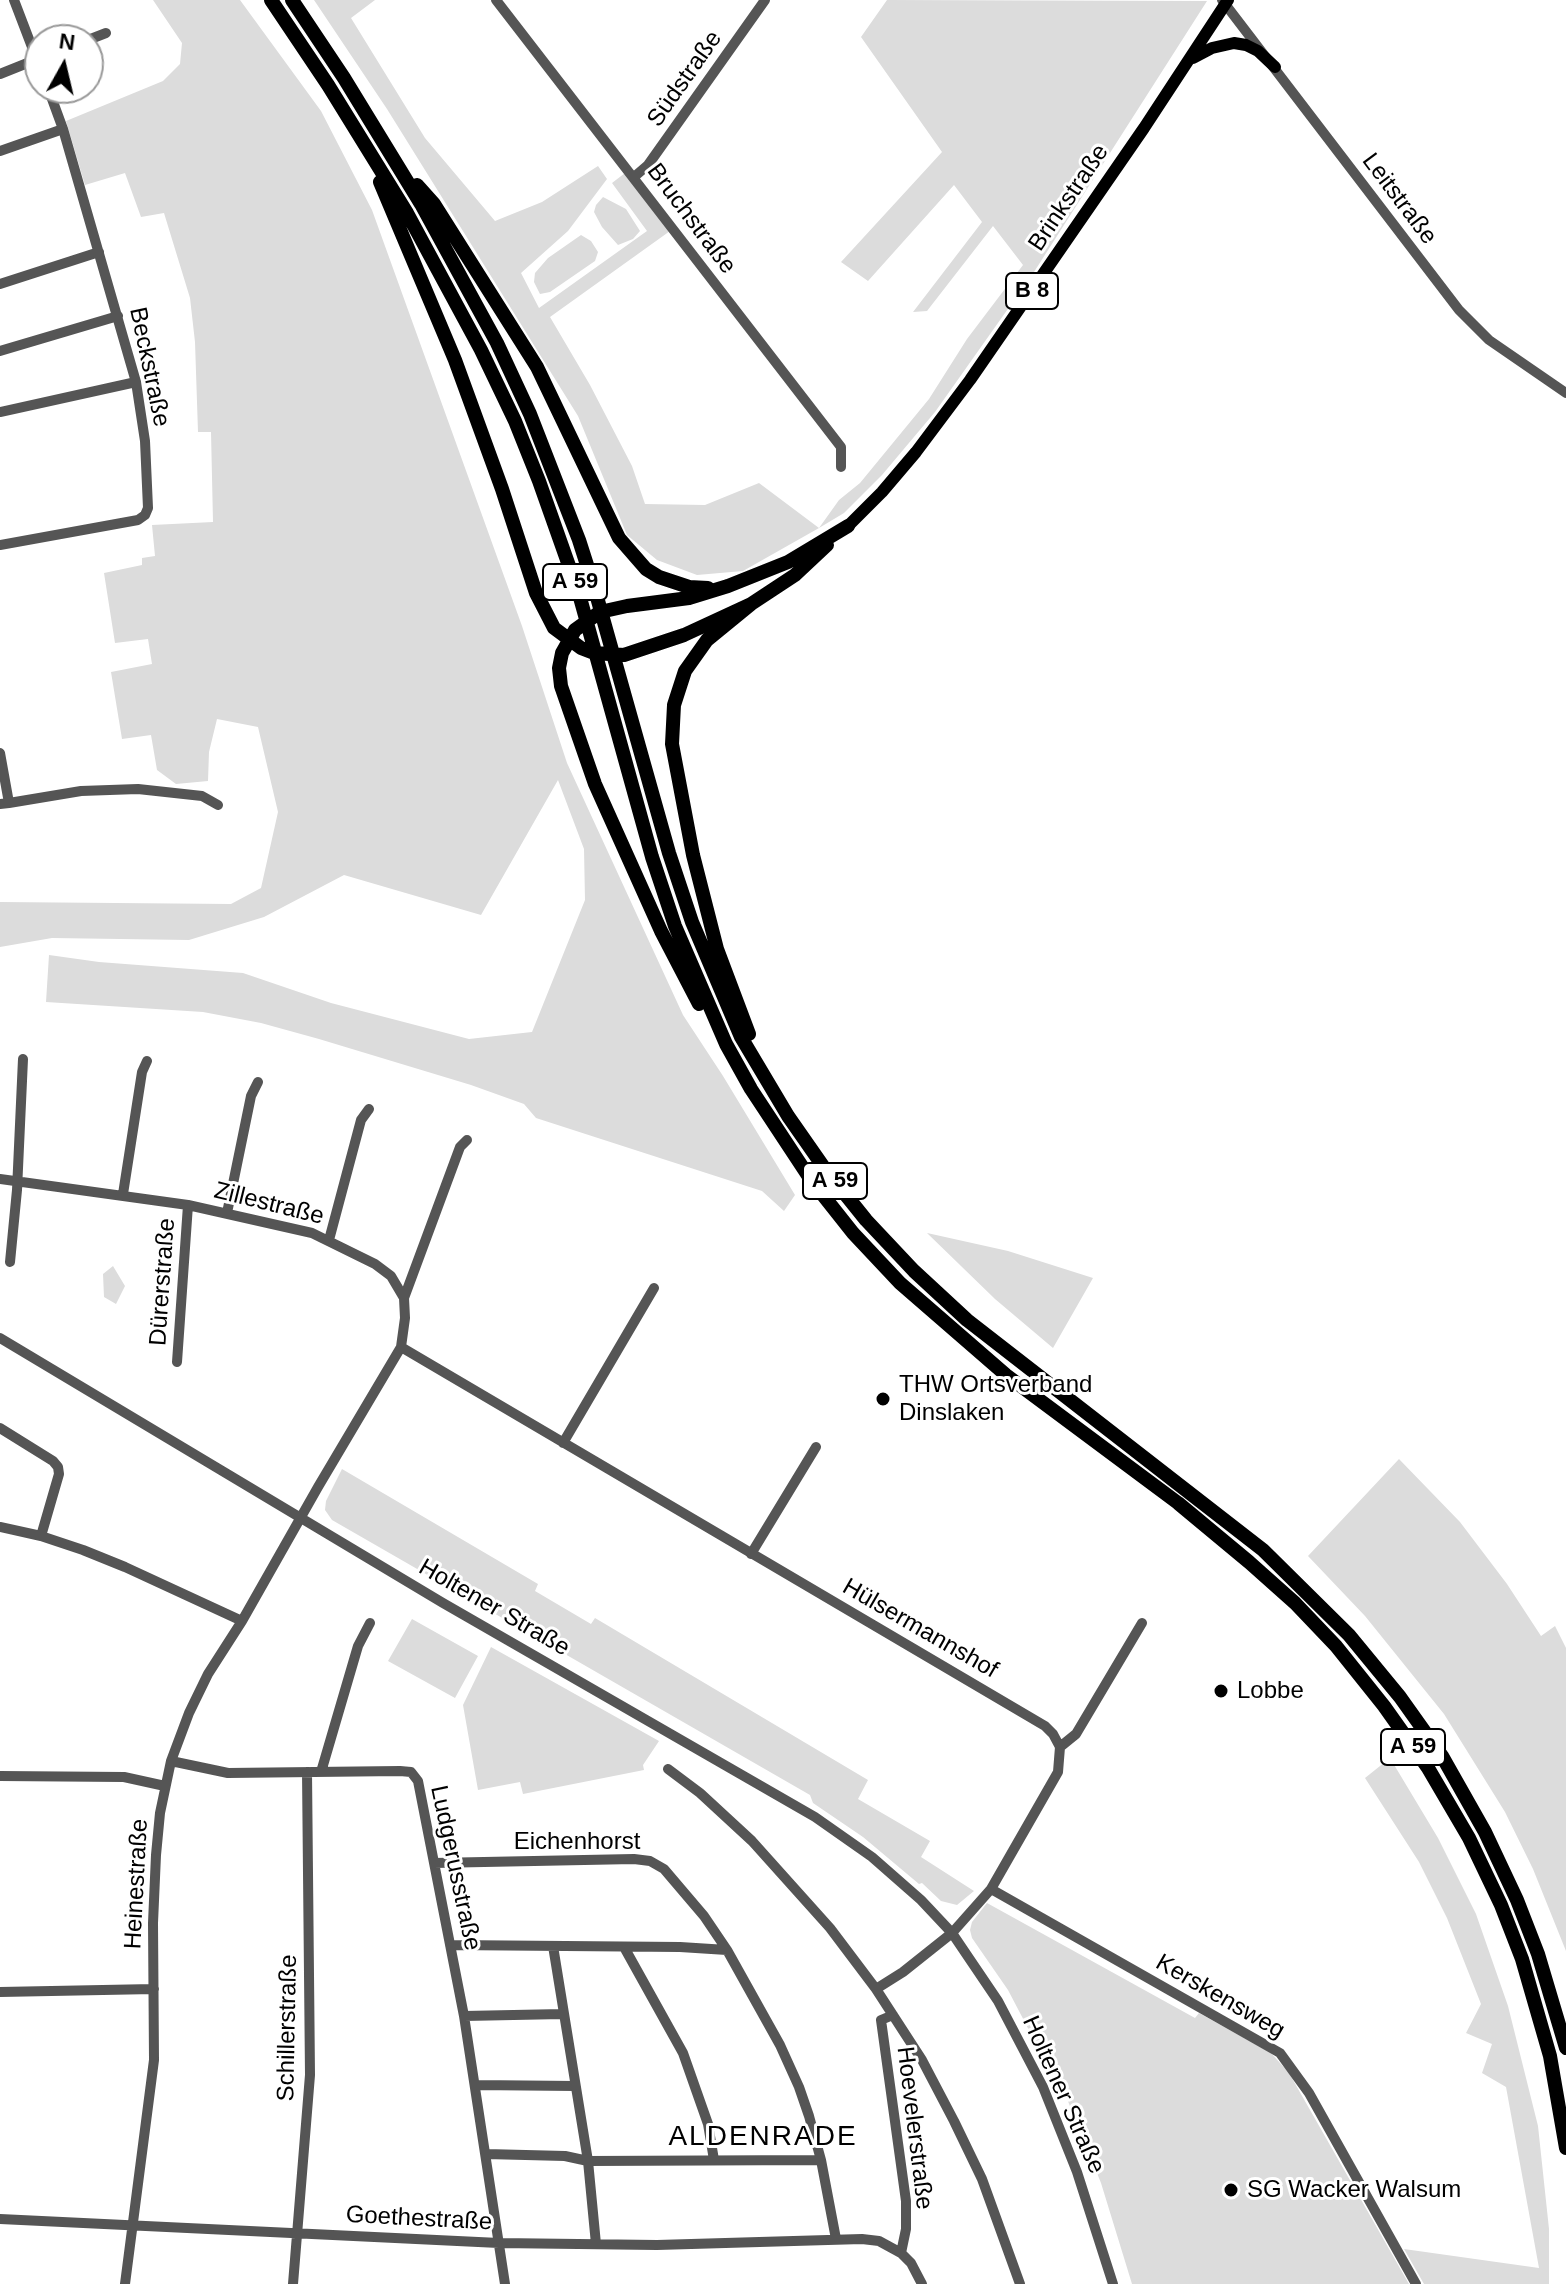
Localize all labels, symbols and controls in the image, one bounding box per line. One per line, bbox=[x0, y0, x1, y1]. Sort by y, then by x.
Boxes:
north arrow bbox=[24, 24, 104, 104]
street label: Südstraße bbox=[641, 25, 729, 133]
text: N bbox=[58, 28, 77, 55]
street label: Brinkstraße bbox=[1023, 139, 1115, 257]
street label: Leitstraße bbox=[1355, 148, 1443, 250]
street label: Bruchstraße bbox=[640, 158, 742, 280]
road number: B 8 bbox=[1006, 273, 1058, 309]
street label: Beckstraße bbox=[122, 305, 176, 429]
road number: A 59 bbox=[543, 564, 607, 600]
road number: A 59 bbox=[803, 1163, 867, 1199]
street label: Zillestraße bbox=[211, 1176, 327, 1232]
street label: Dürerstraße bbox=[144, 1217, 182, 1347]
place label: THW Ortsverband Dinslaken bbox=[899, 1371, 1092, 1427]
marker: THW Ortsverband Dinslaken bbox=[874, 1390, 892, 1408]
street label: Holtener Straße bbox=[413, 1553, 575, 1663]
street label: Hülsermannshof bbox=[837, 1573, 1003, 1685]
place label: Lobbe bbox=[1237, 1677, 1304, 1705]
marker: Lobbe bbox=[1212, 1682, 1230, 1700]
road number: A 59 bbox=[1381, 1729, 1445, 1765]
street label: Ludgerusstraße bbox=[423, 1783, 487, 1953]
street label: Heinestraße bbox=[119, 1818, 155, 1950]
street label: Eichenhorst bbox=[514, 1828, 640, 1856]
street label: Kerskensweg bbox=[1150, 1949, 1290, 2045]
street label: Schillerstraße bbox=[272, 1954, 304, 2102]
street label: Holtener Straße bbox=[1015, 2012, 1111, 2178]
street label: Hoevelerstraße bbox=[890, 2045, 938, 2211]
district label: ALDENRADE bbox=[668, 2120, 858, 2154]
place label: SG Wacker Walsum bbox=[1247, 2176, 1461, 2204]
marker: SG Wacker Walsum bbox=[1222, 2181, 1240, 2199]
street label: Goethestraße bbox=[345, 2201, 493, 2237]

